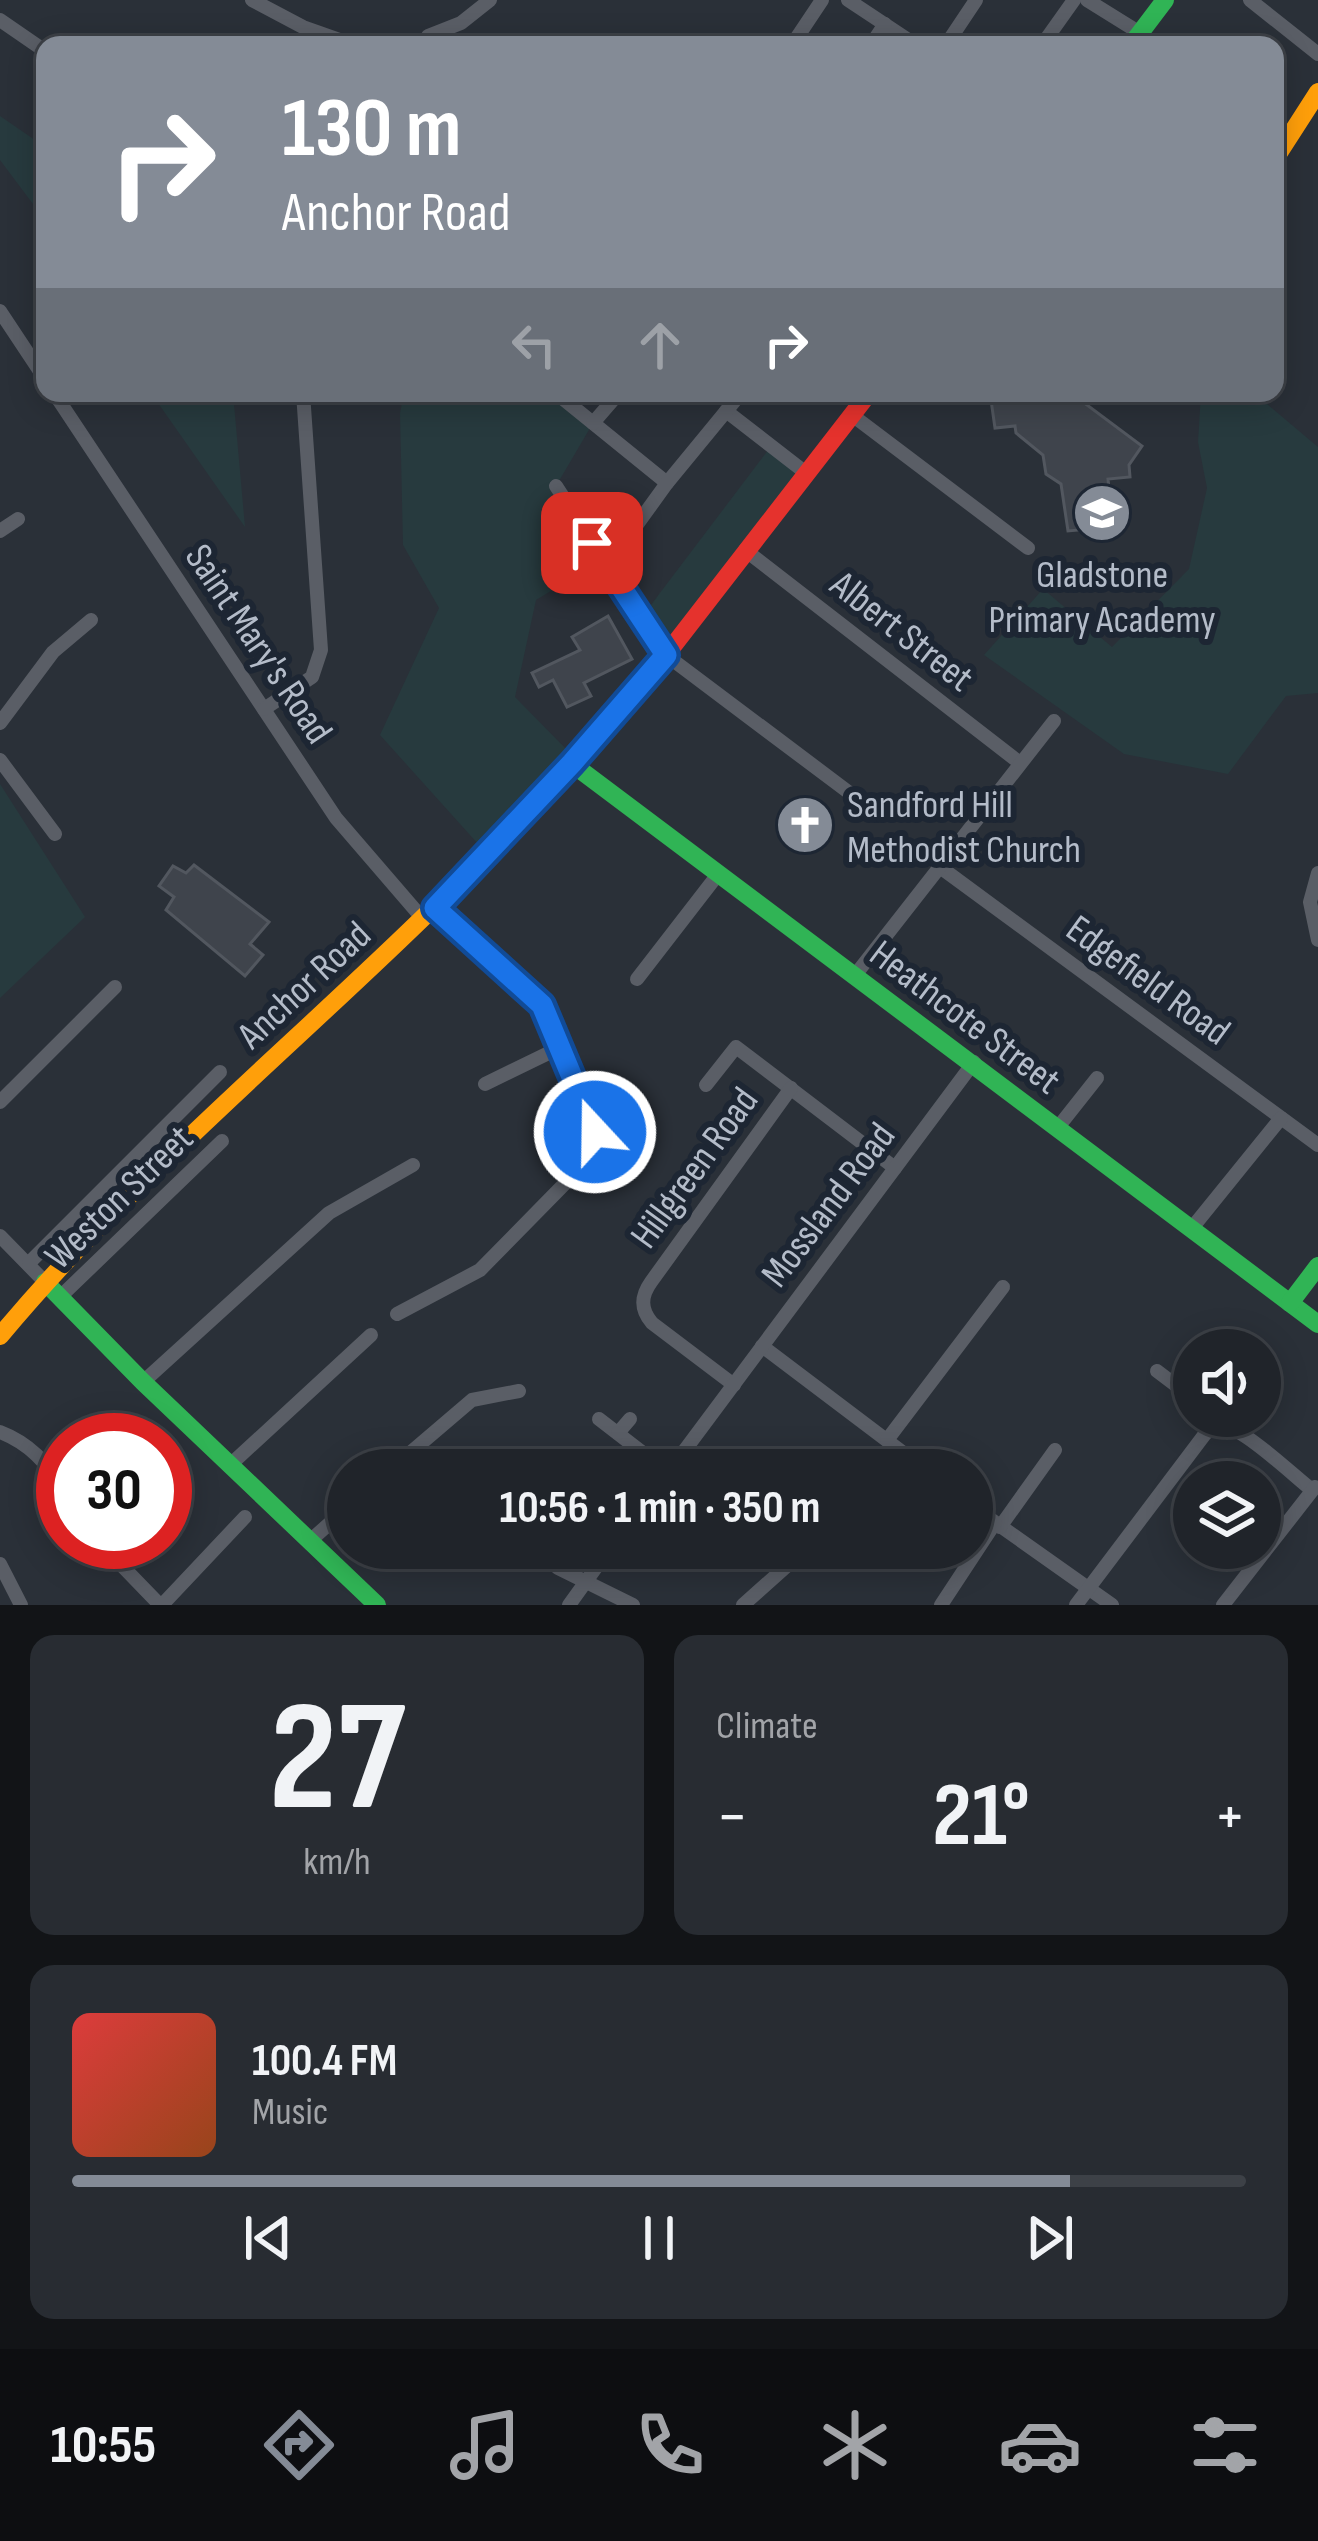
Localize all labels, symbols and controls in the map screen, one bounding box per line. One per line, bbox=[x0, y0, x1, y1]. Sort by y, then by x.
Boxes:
text: 130 m bbox=[282, 79, 461, 180]
icon: right bbox=[84, 84, 240, 240]
text: Anchor Road bbox=[282, 181, 510, 246]
icon: left bbox=[501, 312, 567, 378]
icon: ahead bbox=[627, 312, 693, 378]
icon: right bbox=[753, 312, 819, 378]
school or university icon: Gladstone Primary Academy bbox=[1071, 482, 1133, 544]
pin bbox=[541, 492, 643, 594]
icon: arrive bbox=[559, 510, 625, 576]
street label: Saint Mary's Road bbox=[174, 536, 342, 753]
place label: Gladstone Primary Academy bbox=[989, 552, 1215, 644]
street label: Albert Street bbox=[820, 561, 982, 702]
place label: Sandford Hill Methodist Church bbox=[847, 782, 1081, 874]
church icon: Sandford Hill Methodist Church bbox=[774, 794, 836, 856]
street label: Edgefield Road bbox=[1057, 906, 1238, 1056]
street label: Anchor Road bbox=[228, 912, 381, 1060]
street label: Heathcote Street bbox=[860, 931, 1069, 1105]
position arrow bbox=[532, 1069, 658, 1195]
street label: Hillgreen Road bbox=[621, 1079, 769, 1258]
street label: Mossland Road bbox=[752, 1114, 906, 1297]
street label: Weston Street bbox=[36, 1116, 203, 1280]
map controls bbox=[1173, 1329, 1281, 1569]
button: sound bbox=[1173, 1329, 1281, 1437]
speed limit sign: 30 bbox=[36, 1413, 192, 1569]
button: layers bbox=[1173, 1461, 1281, 1569]
text: 10:56 · 1 min · 350 m bbox=[500, 1481, 820, 1536]
text: 27 bbox=[269, 1667, 405, 1854]
text: Climate bbox=[716, 1703, 818, 1750]
text: 21° bbox=[932, 1763, 1030, 1871]
text: − bbox=[716, 1778, 748, 1857]
text: + bbox=[1214, 1778, 1246, 1857]
text: km/h bbox=[303, 1839, 371, 1886]
text: 100.4 FM bbox=[252, 2034, 397, 2089]
text: Music bbox=[252, 2089, 328, 2136]
icon: previous bbox=[235, 2205, 301, 2271]
icon: pause bbox=[626, 2205, 692, 2271]
icon: next bbox=[1017, 2205, 1083, 2271]
icon: directions bbox=[257, 2403, 341, 2487]
icon: music bbox=[443, 2403, 527, 2487]
icon: phone bbox=[628, 2403, 712, 2487]
icon: climate bbox=[813, 2403, 897, 2487]
icon: car bbox=[998, 2403, 1082, 2487]
icon: filters bbox=[1183, 2403, 1267, 2487]
text: 10:55 bbox=[51, 2413, 156, 2478]

